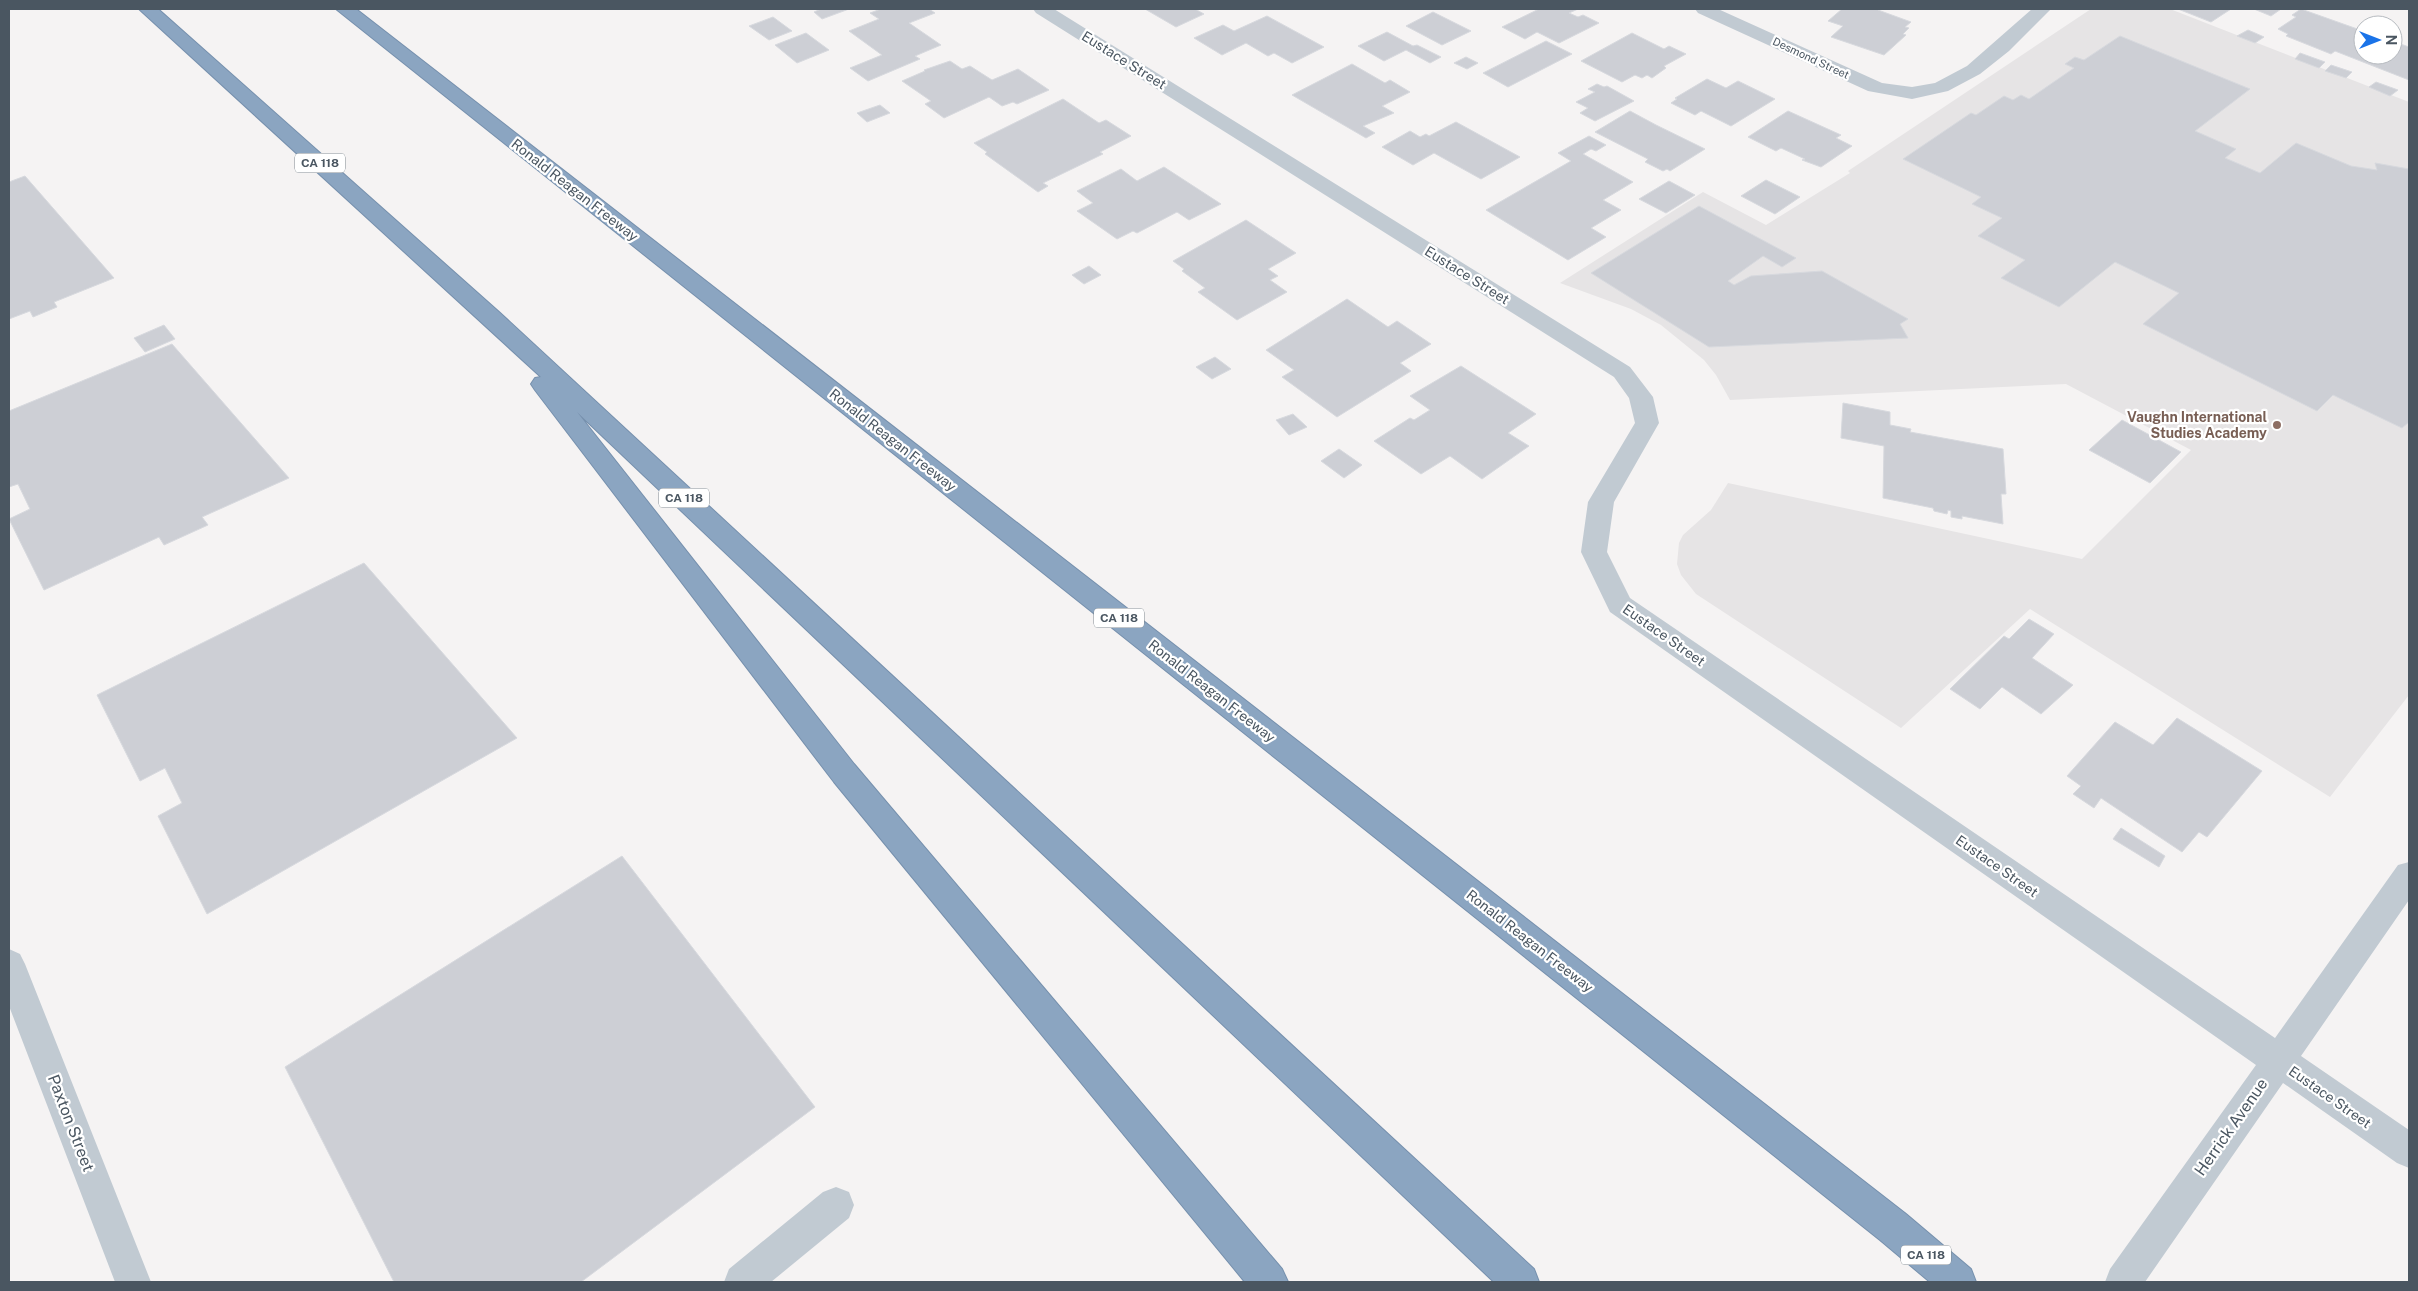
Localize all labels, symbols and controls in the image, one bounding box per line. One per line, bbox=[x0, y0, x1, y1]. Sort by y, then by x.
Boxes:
north arrow bbox=[2353, 15, 2403, 65]
street label: Eustace Street bbox=[1079, 28, 1169, 92]
street label: Desmond Street bbox=[1771, 35, 1851, 81]
text: N bbox=[2383, 35, 2399, 45]
street label: Ronald Reagan Freeway bbox=[508, 136, 642, 245]
road number: CA 118 bbox=[295, 154, 345, 172]
street label: Eustace Street bbox=[1422, 243, 1512, 307]
street label: Ronald Reagan Freeway bbox=[826, 386, 960, 495]
place label: Vaughn International Studies Academy bbox=[2127, 409, 2267, 441]
marker: Vaughn International Studies Academy bbox=[2271, 419, 2283, 431]
road number: CA 118 bbox=[659, 488, 709, 508]
street label: Eustace Street bbox=[1620, 601, 1708, 669]
road number: CA 118 bbox=[1094, 608, 1144, 628]
street label: Ronald Reagan Freeway bbox=[1145, 637, 1279, 746]
street label: Eustace Street bbox=[1953, 832, 2041, 900]
street label: Ronald Reagan Freeway bbox=[1463, 887, 1597, 996]
street label: Eustace Street bbox=[2286, 1063, 2374, 1131]
street label: Paxton Street bbox=[44, 1072, 98, 1174]
street label: Herrick Avenue bbox=[2190, 1075, 2272, 1179]
road number: CA 118 bbox=[1901, 1246, 1951, 1264]

